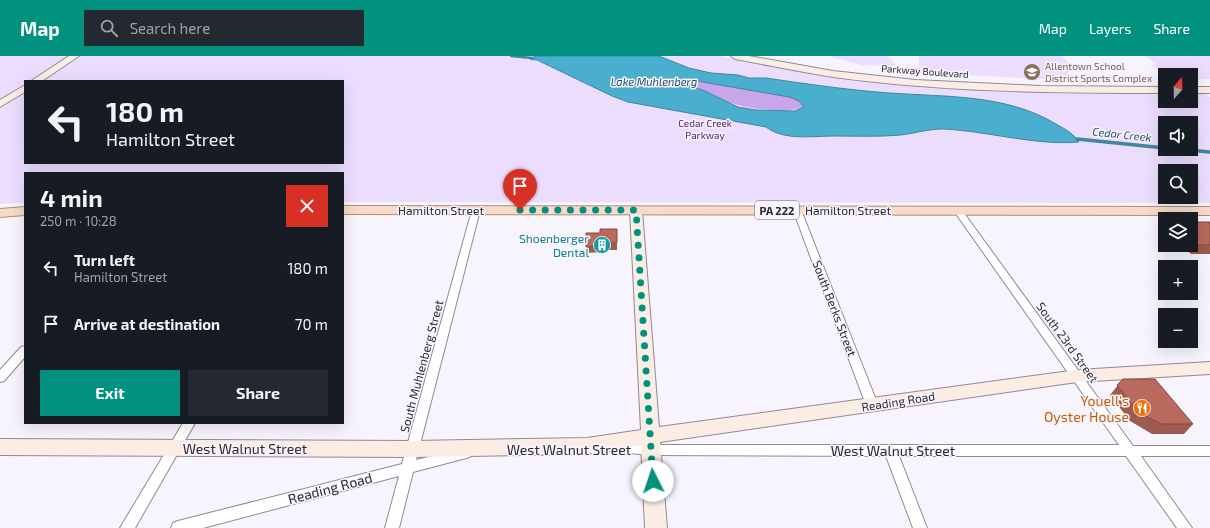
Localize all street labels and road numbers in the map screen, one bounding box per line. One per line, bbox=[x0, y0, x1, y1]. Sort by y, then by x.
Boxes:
street label: Parkway Boulevard bbox=[881, 62, 969, 80]
road number: PA 222 bbox=[755, 201, 799, 219]
street label: Hamilton Street bbox=[398, 203, 484, 217]
street label: Hamilton Street bbox=[805, 203, 891, 217]
street label: South Berks Street bbox=[810, 258, 860, 358]
street label: South Muhlenberg Street bbox=[397, 298, 446, 434]
street label: South 23rd Street bbox=[1034, 299, 1102, 385]
street label: Reading Road bbox=[860, 388, 936, 414]
street label: West Walnut Street bbox=[183, 440, 307, 457]
street label: West Walnut Street bbox=[507, 441, 631, 458]
street label: West Walnut Street bbox=[831, 442, 955, 459]
street label: Reading Road bbox=[286, 469, 374, 507]

